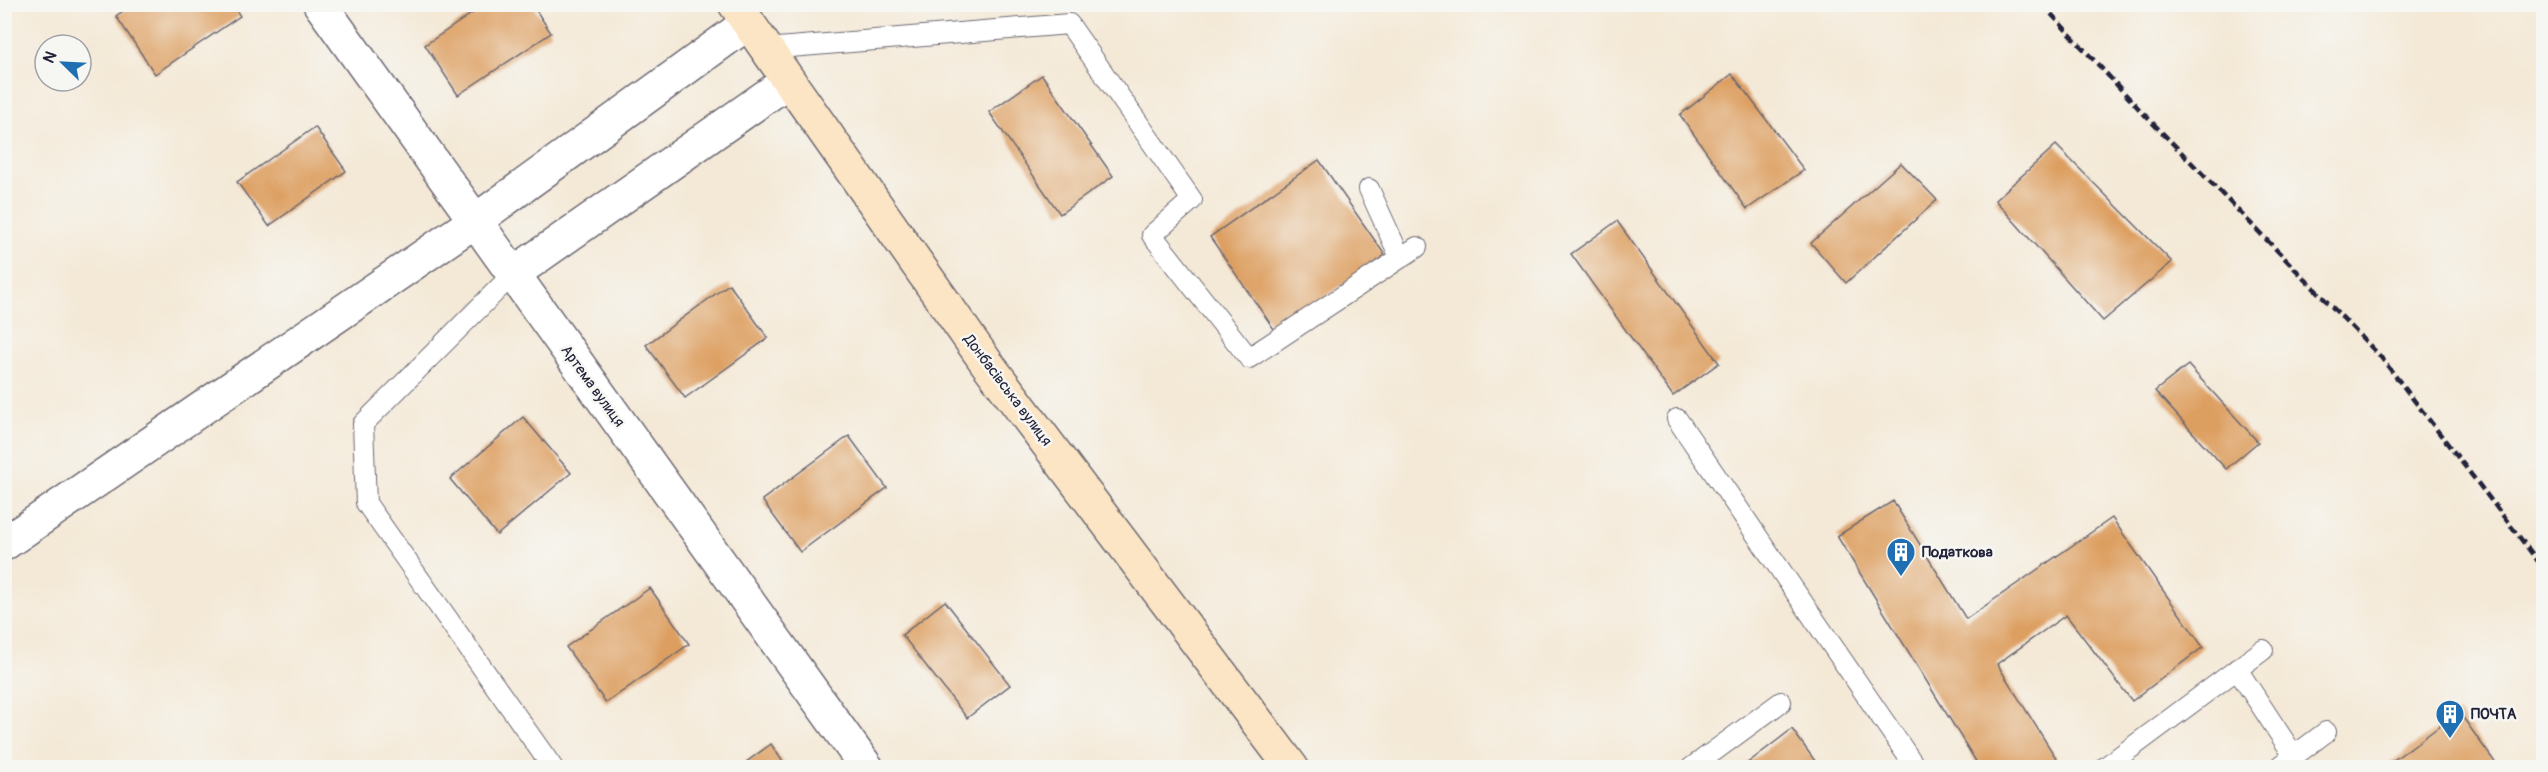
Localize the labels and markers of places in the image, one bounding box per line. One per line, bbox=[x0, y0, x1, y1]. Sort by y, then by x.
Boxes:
building icon: Податкова bbox=[1885, 536, 1917, 578]
place label: Податкова bbox=[1922, 543, 1993, 562]
building icon: ПОЧТА bbox=[2434, 698, 2466, 740]
place label: ПОЧТА bbox=[2471, 705, 2517, 724]

